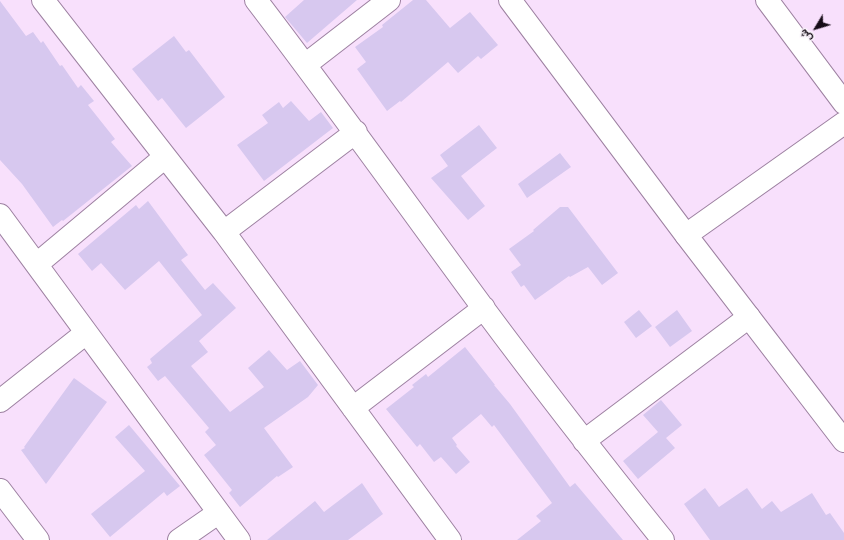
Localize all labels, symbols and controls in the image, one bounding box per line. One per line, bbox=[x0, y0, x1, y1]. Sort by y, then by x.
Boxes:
north arrow bbox=[796, 8, 836, 48]
text: ش bbox=[797, 26, 815, 45]

